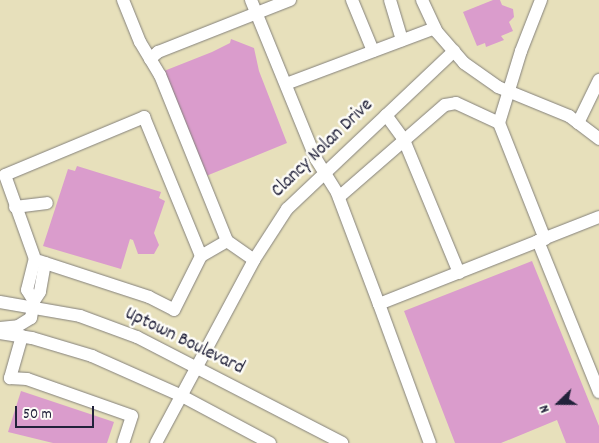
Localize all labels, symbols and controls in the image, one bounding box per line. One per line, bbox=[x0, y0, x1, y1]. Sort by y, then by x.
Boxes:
street label: Clancy Nolan Drive bbox=[267, 95, 379, 203]
street label: Uptown Boulevard bbox=[121, 303, 247, 381]
north arrow bbox=[534, 378, 584, 428]
scale bar bbox=[18, 396, 96, 428]
text: N bbox=[535, 402, 556, 416]
text: 50 m bbox=[23, 404, 52, 426]

